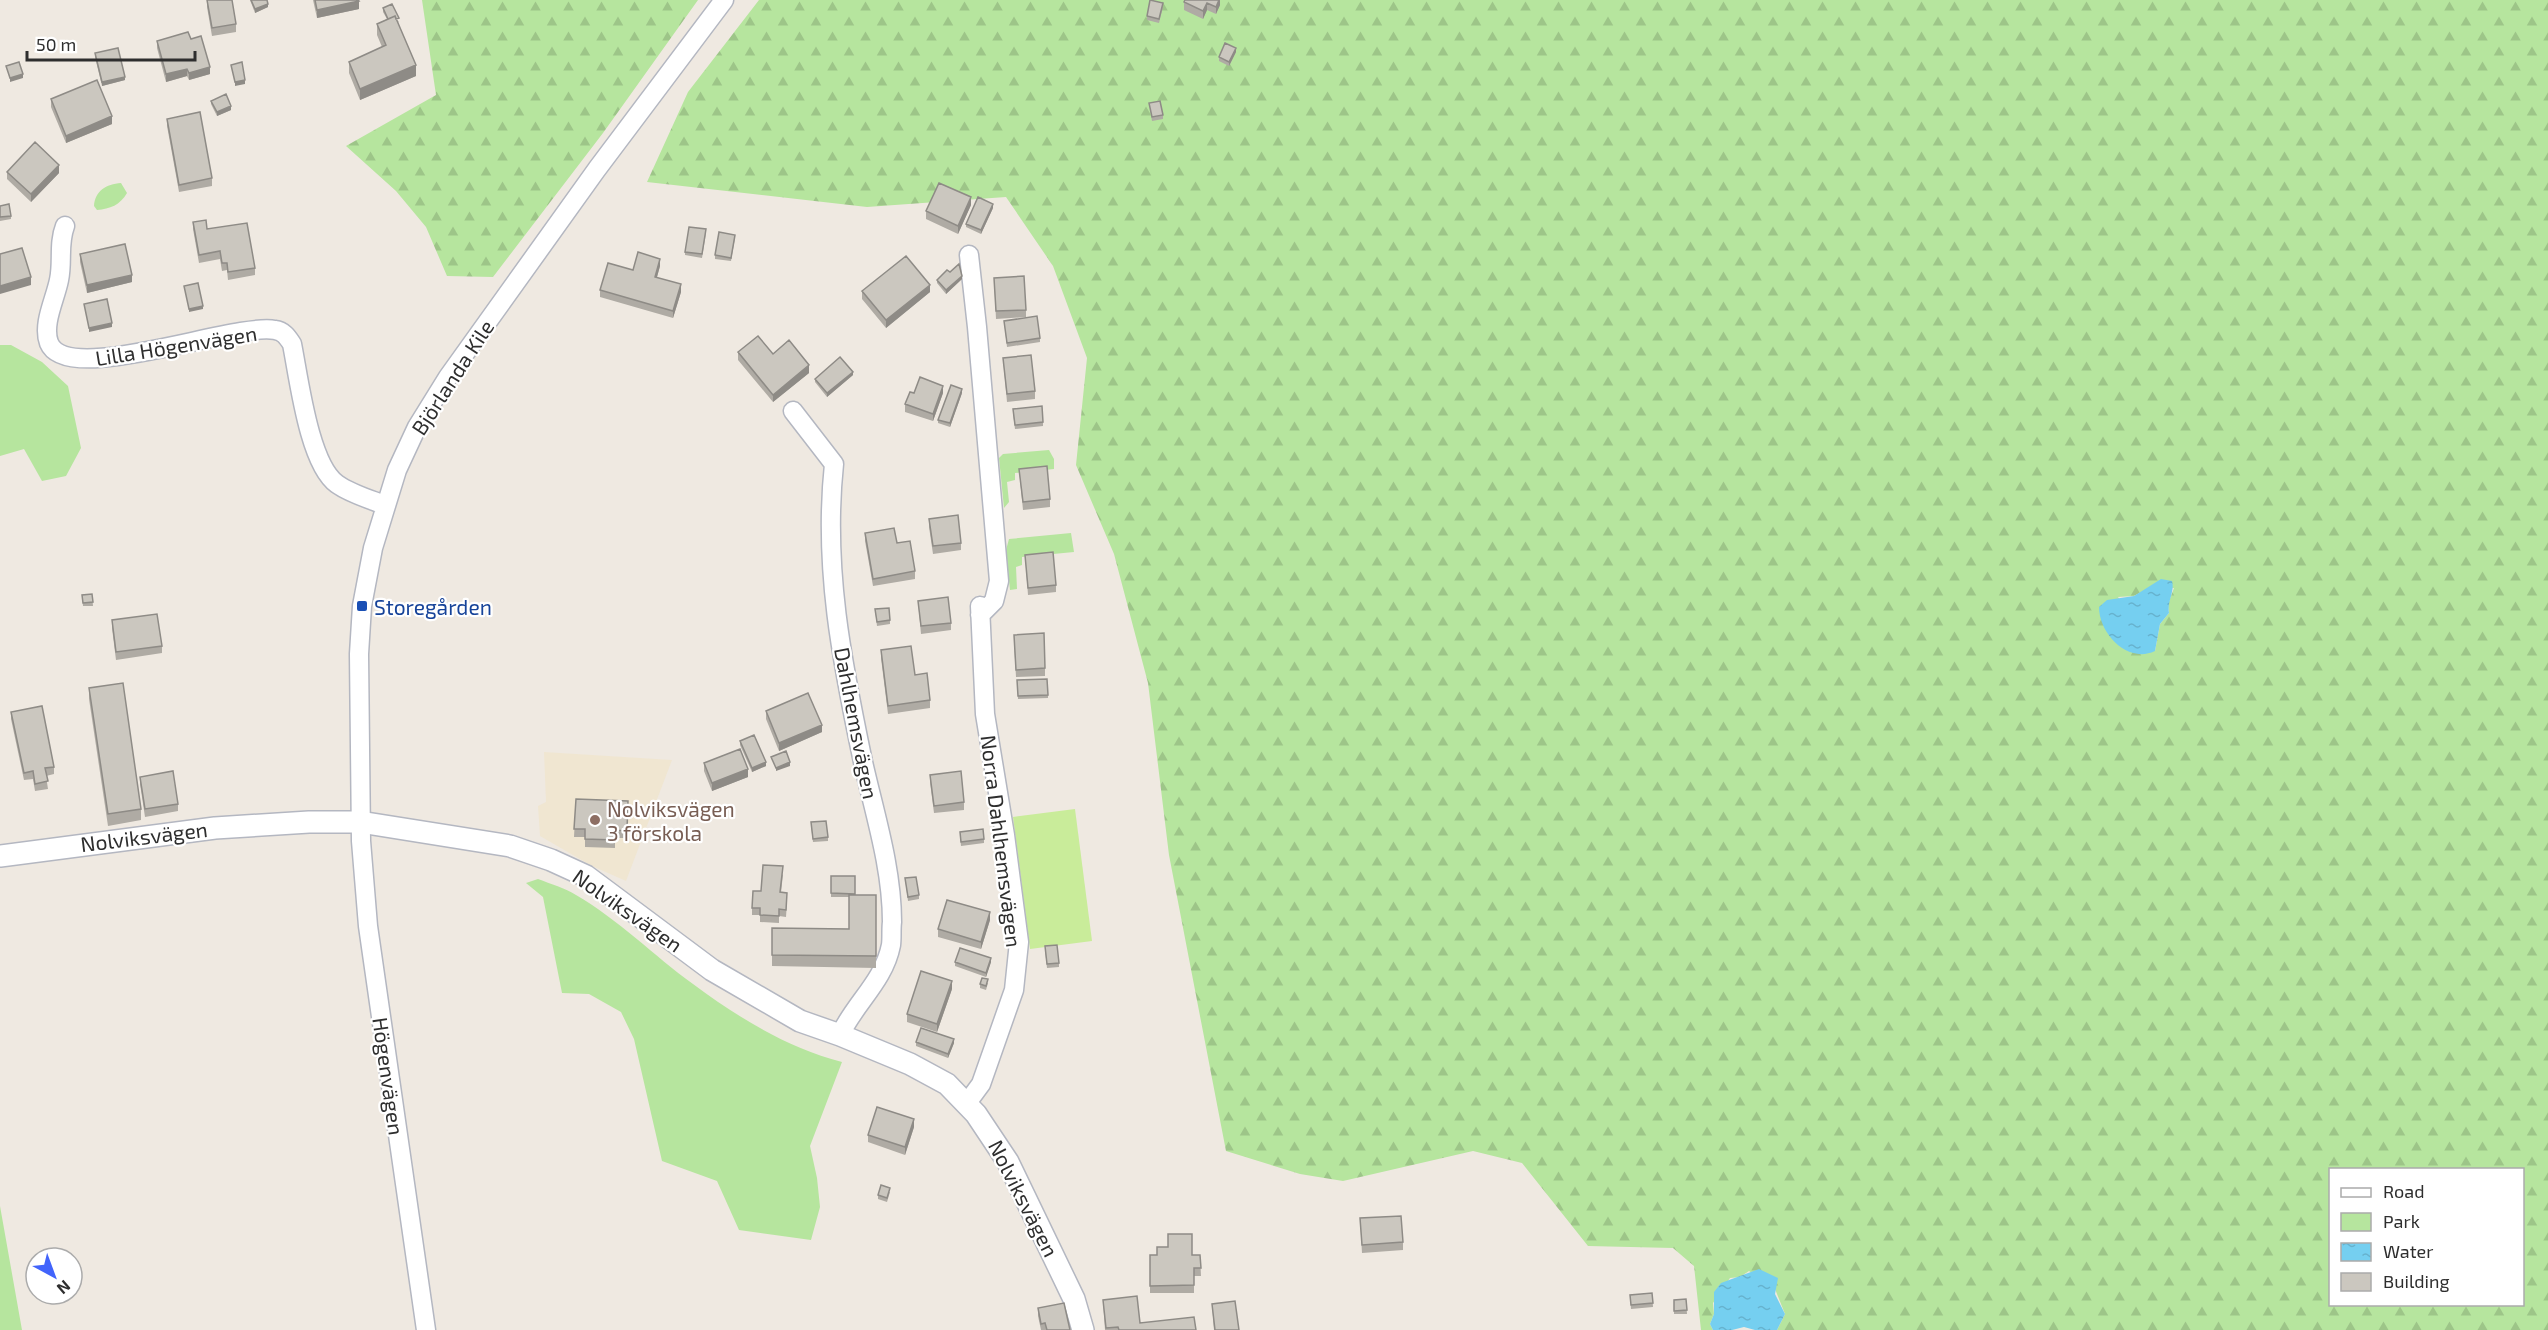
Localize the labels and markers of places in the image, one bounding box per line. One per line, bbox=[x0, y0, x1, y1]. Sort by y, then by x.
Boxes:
place label: Storegården bbox=[374, 594, 492, 619]
marker: Storegården bbox=[355, 599, 369, 613]
place label: Nolviksvägen 3 förskola bbox=[607, 796, 735, 845]
marker: Nolviksvägen 3 förskola bbox=[588, 813, 602, 827]

